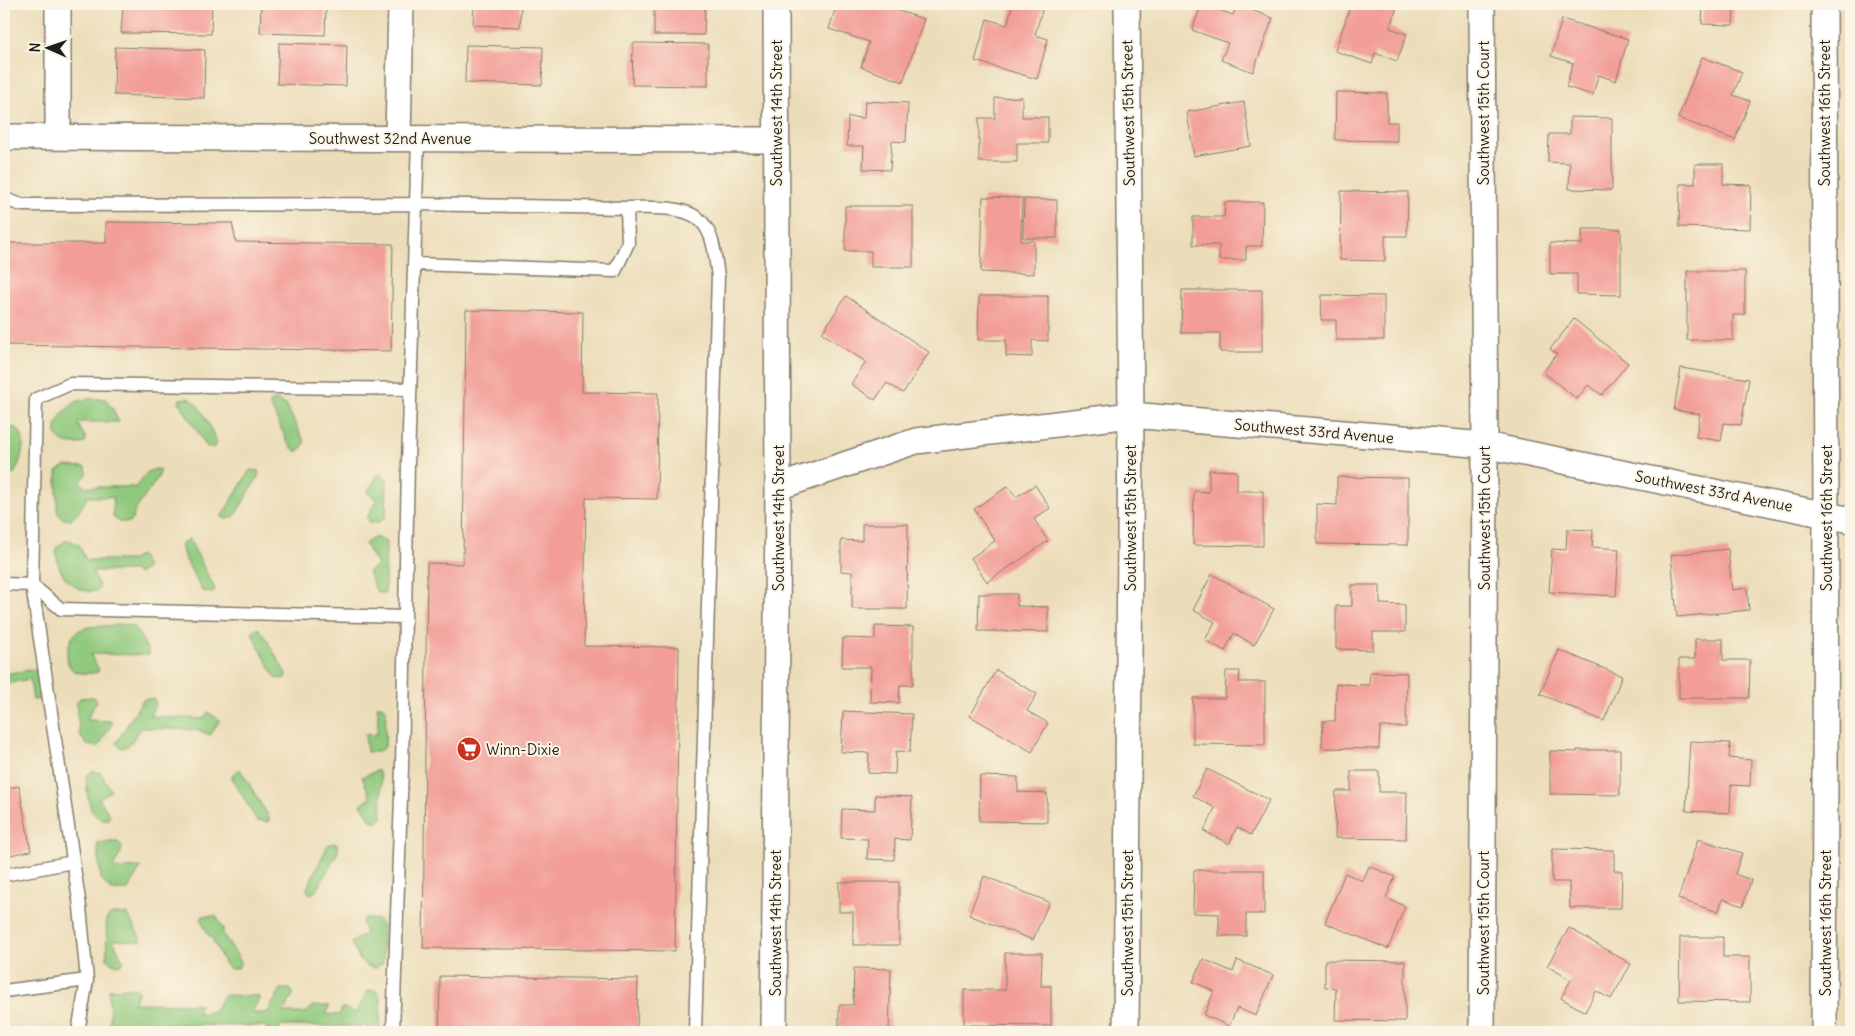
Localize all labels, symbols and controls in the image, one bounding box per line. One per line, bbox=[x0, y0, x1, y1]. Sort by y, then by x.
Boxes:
north arrow bbox=[22, 22, 72, 72]
street label: Southwest 14th Street bbox=[767, 40, 786, 186]
street label: Southwest 15th Street bbox=[1117, 40, 1139, 186]
street label: Southwest 16th Street bbox=[1815, 40, 1834, 186]
street label: Southwest 15th Court bbox=[1474, 41, 1493, 185]
text: N bbox=[26, 42, 44, 53]
street label: Southwest 32nd Avenue bbox=[309, 129, 471, 148]
street label: Southwest 33rd Avenue bbox=[1233, 415, 1395, 447]
street label: Southwest 14th Street bbox=[769, 445, 788, 591]
street label: Southwest 15th Street bbox=[1121, 445, 1140, 591]
street label: Southwest 16th Street bbox=[1817, 445, 1836, 591]
street label: Southwest 15th Court bbox=[1475, 446, 1494, 590]
street label: Southwest 33rd Avenue bbox=[1634, 466, 1794, 516]
supermarket icon: Winn-Dixie bbox=[456, 736, 482, 762]
place label: Winn-Dixie bbox=[486, 740, 559, 759]
street label: Southwest 14th Street bbox=[766, 850, 785, 996]
street label: Southwest 15th Street bbox=[1118, 850, 1137, 996]
street label: Southwest 16th Street bbox=[1816, 850, 1835, 996]
street label: Southwest 15th Court bbox=[1474, 851, 1493, 995]

